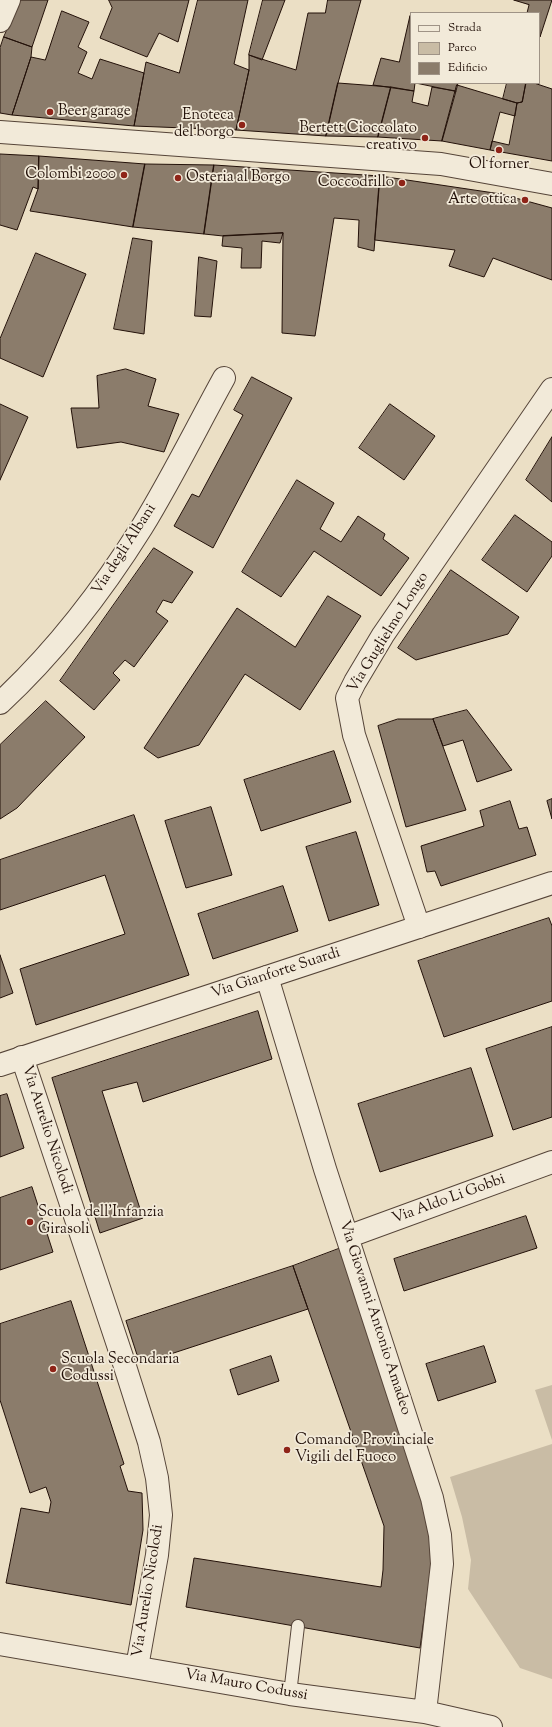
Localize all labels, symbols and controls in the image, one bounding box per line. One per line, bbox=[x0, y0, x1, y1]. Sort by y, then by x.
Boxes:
legend bbox=[410, 12, 540, 84]
text: Strada bbox=[448, 19, 481, 37]
text: Parco bbox=[448, 39, 476, 57]
text: Edificio bbox=[448, 59, 487, 77]
place label: Beer garage bbox=[58, 103, 131, 121]
marker: Beer garage bbox=[45, 107, 55, 117]
place label: Enoteca del borgo bbox=[174, 107, 234, 142]
marker: Enoteca del borgo bbox=[237, 120, 247, 130]
place label: Bertett Cioccolato creativo bbox=[299, 120, 417, 155]
marker: Bertett Cioccolato creativo bbox=[420, 133, 430, 143]
marker: Ol forner bbox=[494, 145, 504, 155]
place label: Ol forner bbox=[469, 156, 529, 174]
place label: Colombi 2000 bbox=[25, 166, 116, 184]
place label: Osteria al Borgo bbox=[186, 169, 290, 187]
marker: Colombi 2000 bbox=[119, 170, 129, 180]
marker: Osteria al Borgo bbox=[173, 173, 183, 183]
place label: Coccodrillo bbox=[318, 174, 394, 192]
marker: Coccodrillo bbox=[397, 178, 407, 188]
place label: Arte ottica bbox=[448, 191, 517, 209]
marker: Arte ottica bbox=[520, 195, 530, 205]
street label: Via degli Albani bbox=[89, 501, 161, 599]
street label: Via Guglielmo Longo bbox=[345, 570, 433, 696]
street label: Via Gianforte Suardi bbox=[209, 945, 343, 1003]
street label: Via Aurelio Nicolodi bbox=[17, 1063, 75, 1197]
street label: Via Aldo Li Gobbi bbox=[390, 1171, 508, 1229]
place label: Scuola dell'Infanzia Girasoli bbox=[38, 1204, 164, 1239]
marker: Scuola dell'Infanzia Girasoli bbox=[25, 1217, 35, 1227]
street label: Via Giovanni Antonio Amadeo bbox=[334, 1219, 414, 1417]
place label: Scuola Secondaria Codussi bbox=[61, 1351, 179, 1386]
marker: Scuola Secondaria Codussi bbox=[48, 1364, 58, 1374]
place label: Comando Provinciale Vigili del Fuoco bbox=[295, 1432, 434, 1467]
marker: Comando Provinciale Vigili del Fuoco bbox=[282, 1445, 292, 1455]
street label: Via Aurelio Nicolodi bbox=[130, 1523, 168, 1659]
street label: Via Mauro Codussi bbox=[183, 1666, 309, 1706]

